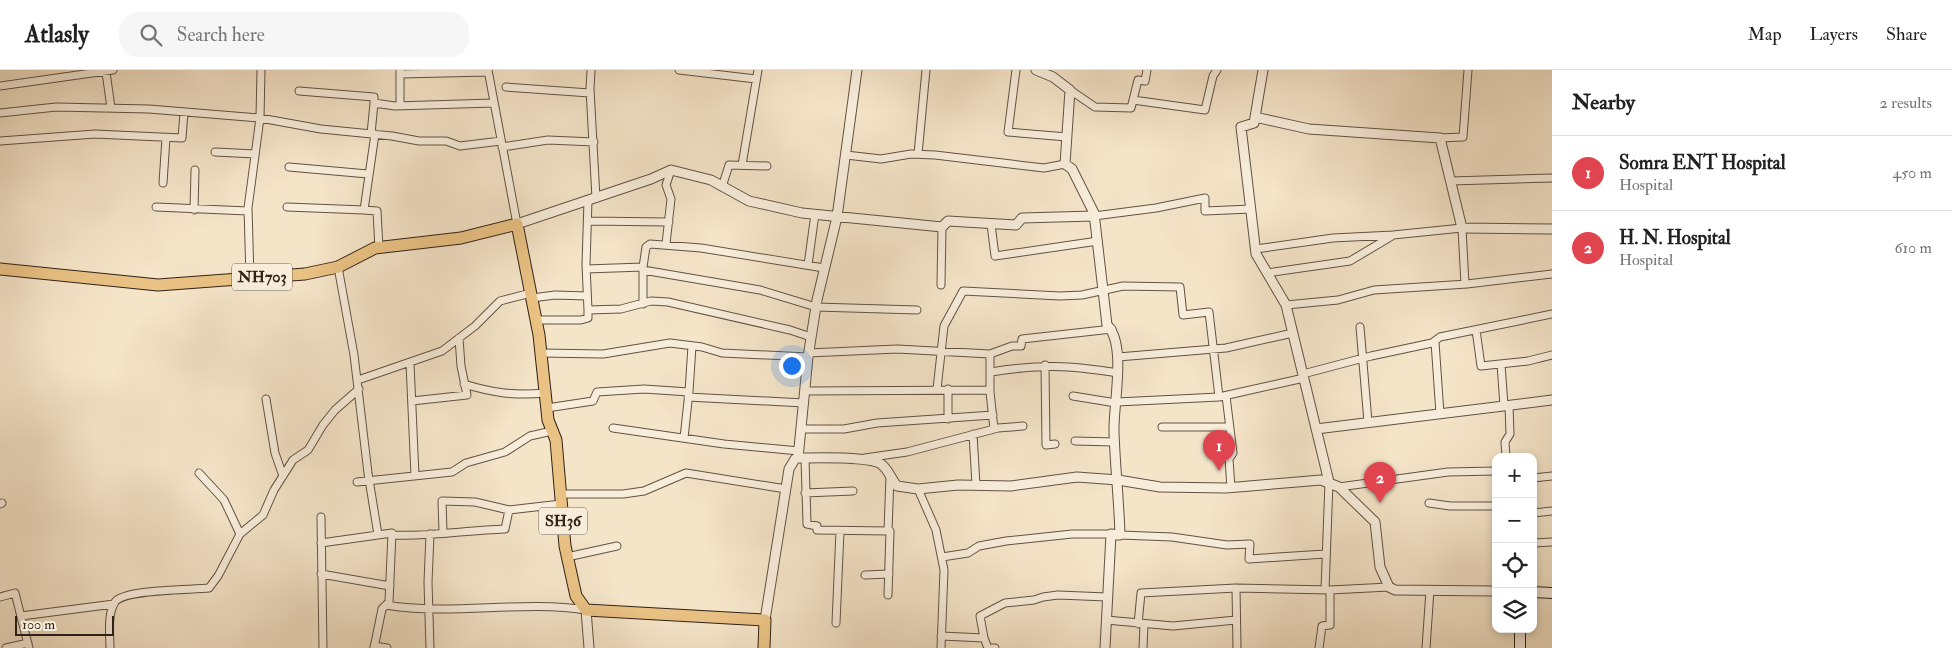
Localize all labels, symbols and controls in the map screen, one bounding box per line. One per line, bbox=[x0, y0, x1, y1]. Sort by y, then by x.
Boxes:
search box bbox=[119, 12, 469, 57]
text: Atlasly bbox=[25, 19, 89, 50]
icon: search bbox=[137, 21, 165, 49]
text: Search here bbox=[177, 23, 265, 47]
text: Map bbox=[1748, 23, 1782, 46]
text: Layers bbox=[1810, 23, 1858, 46]
text: Share bbox=[1886, 23, 1927, 46]
text: Nearby bbox=[1572, 89, 1635, 116]
text: 2 results bbox=[1879, 93, 1932, 113]
text: Somra ENT Hospital bbox=[1619, 151, 1786, 175]
text: 1 bbox=[1585, 163, 1591, 183]
text: 450 m bbox=[1893, 163, 1932, 183]
text: Hospital bbox=[1619, 175, 1673, 195]
text: H. N. Hospital bbox=[1619, 226, 1731, 250]
text: 2 bbox=[1584, 238, 1592, 258]
text: 610 m bbox=[1894, 238, 1932, 258]
text: Hospital bbox=[1619, 250, 1673, 270]
road number: NH703 bbox=[232, 263, 292, 290]
your location bbox=[779, 353, 805, 379]
pin: 1 bbox=[1203, 430, 1235, 471]
map controls bbox=[1492, 453, 1537, 633]
button: + bbox=[1492, 453, 1537, 498]
pin: 2 bbox=[1364, 462, 1396, 503]
button: − bbox=[1492, 498, 1537, 543]
road number: SH36 bbox=[539, 508, 587, 534]
button: locate bbox=[1492, 543, 1537, 588]
button: layers bbox=[1492, 588, 1537, 633]
scale bar bbox=[15, 613, 114, 636]
text: 100 m bbox=[22, 616, 55, 633]

